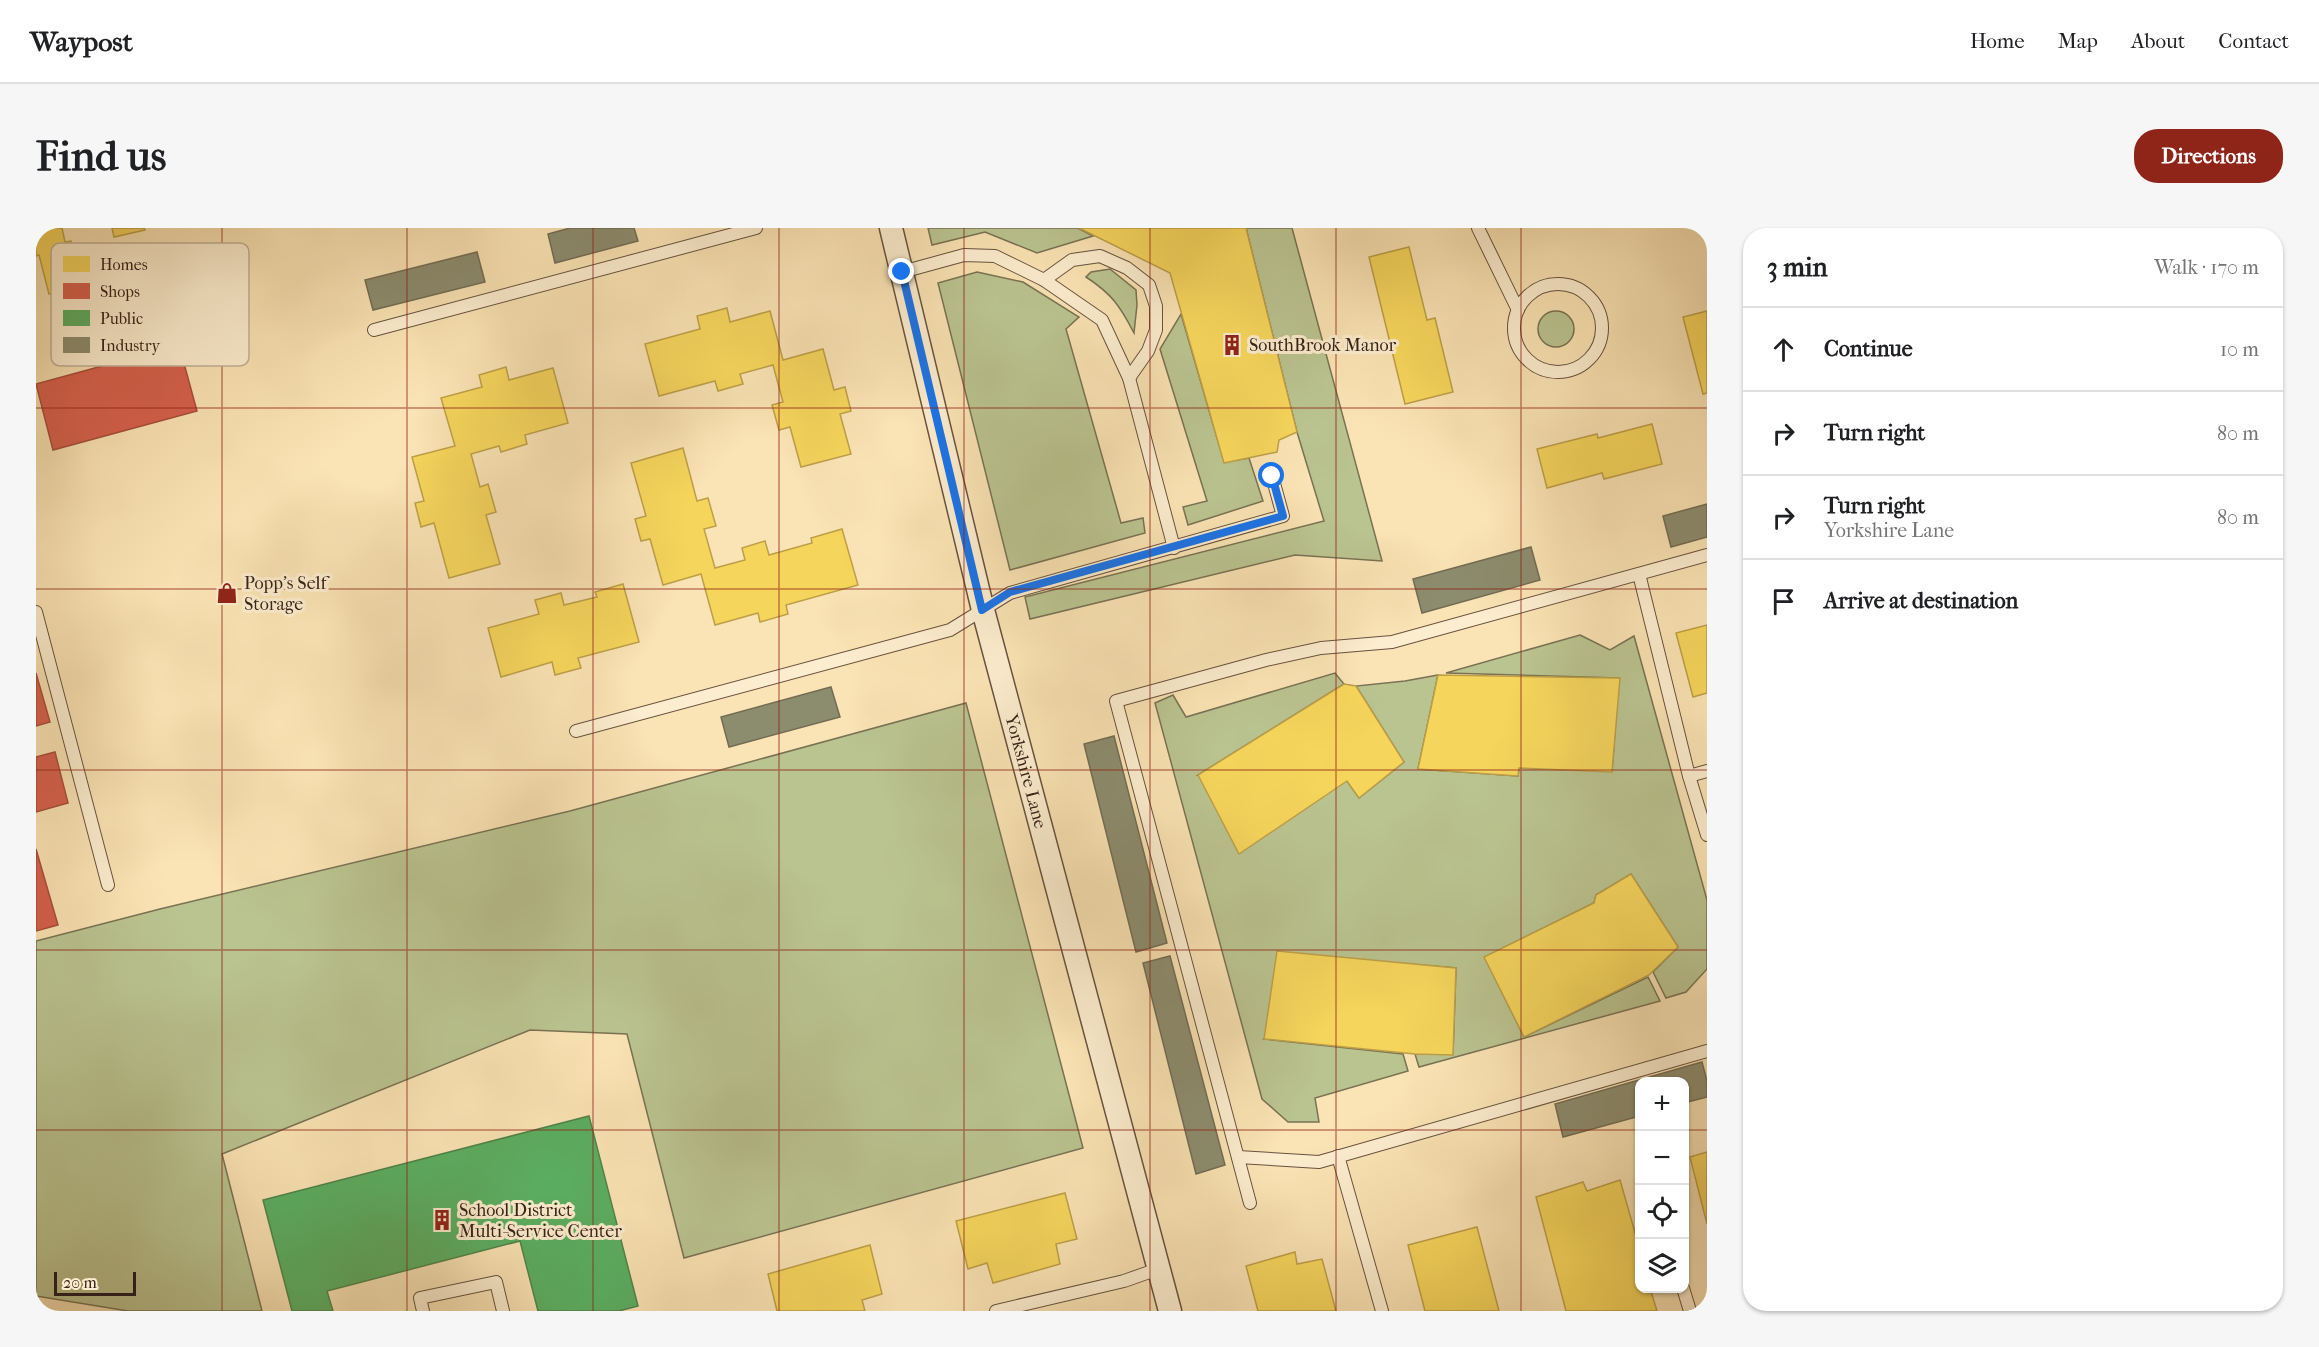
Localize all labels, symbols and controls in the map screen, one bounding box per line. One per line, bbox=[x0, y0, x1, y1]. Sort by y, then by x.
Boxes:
text: Waypost bbox=[30, 25, 133, 58]
text: Home bbox=[1970, 29, 2025, 53]
text: Map bbox=[2058, 29, 2098, 53]
text: About bbox=[2131, 29, 2185, 53]
text: Contact bbox=[2218, 29, 2289, 53]
button: Directions bbox=[2134, 129, 2283, 183]
text: Find us bbox=[36, 132, 166, 181]
legend bbox=[51, 243, 249, 366]
text: 3 min bbox=[1767, 252, 1828, 283]
text: Homes bbox=[100, 255, 148, 274]
text: Walk · 170 m bbox=[2154, 256, 2259, 279]
route end bbox=[888, 258, 914, 284]
text: Shops bbox=[100, 282, 140, 301]
text: Public bbox=[100, 309, 143, 328]
building icon: SouthBrook Manor bbox=[1220, 333, 1244, 357]
icon: ahead bbox=[1767, 333, 1800, 366]
place label: SouthBrook Manor bbox=[1249, 335, 1397, 356]
text: Industry bbox=[100, 336, 161, 355]
text: Continue bbox=[1824, 336, 1913, 362]
text: 10 m bbox=[2220, 338, 2259, 361]
icon: right bbox=[1767, 417, 1800, 450]
text: Turn right bbox=[1824, 420, 1925, 446]
text: 80 m bbox=[2217, 422, 2259, 445]
route start bbox=[1258, 462, 1284, 488]
text: Turn right bbox=[1824, 493, 1925, 519]
icon: right bbox=[1767, 501, 1800, 534]
text: 80 m bbox=[2217, 506, 2259, 529]
text: Yorkshire Lane bbox=[1824, 519, 1954, 542]
place label: Popp's Self Storage bbox=[244, 573, 330, 615]
shop icon: Popp's Self Storage bbox=[215, 581, 239, 605]
icon: arrive bbox=[1767, 585, 1800, 618]
text: Arrive at destination bbox=[1824, 588, 2018, 614]
street label: Yorkshire Lane bbox=[1000, 711, 1051, 831]
map controls bbox=[1635, 1077, 1689, 1293]
button: + bbox=[1635, 1077, 1689, 1131]
button: − bbox=[1635, 1131, 1689, 1185]
button: locate bbox=[1635, 1185, 1689, 1239]
place label: School District Multi-Service Center bbox=[459, 1200, 622, 1242]
building icon: School District Multi-Service Center bbox=[430, 1208, 454, 1232]
button: layers bbox=[1635, 1239, 1689, 1293]
scale bar bbox=[54, 1269, 136, 1296]
text: 20 m bbox=[63, 1273, 97, 1292]

